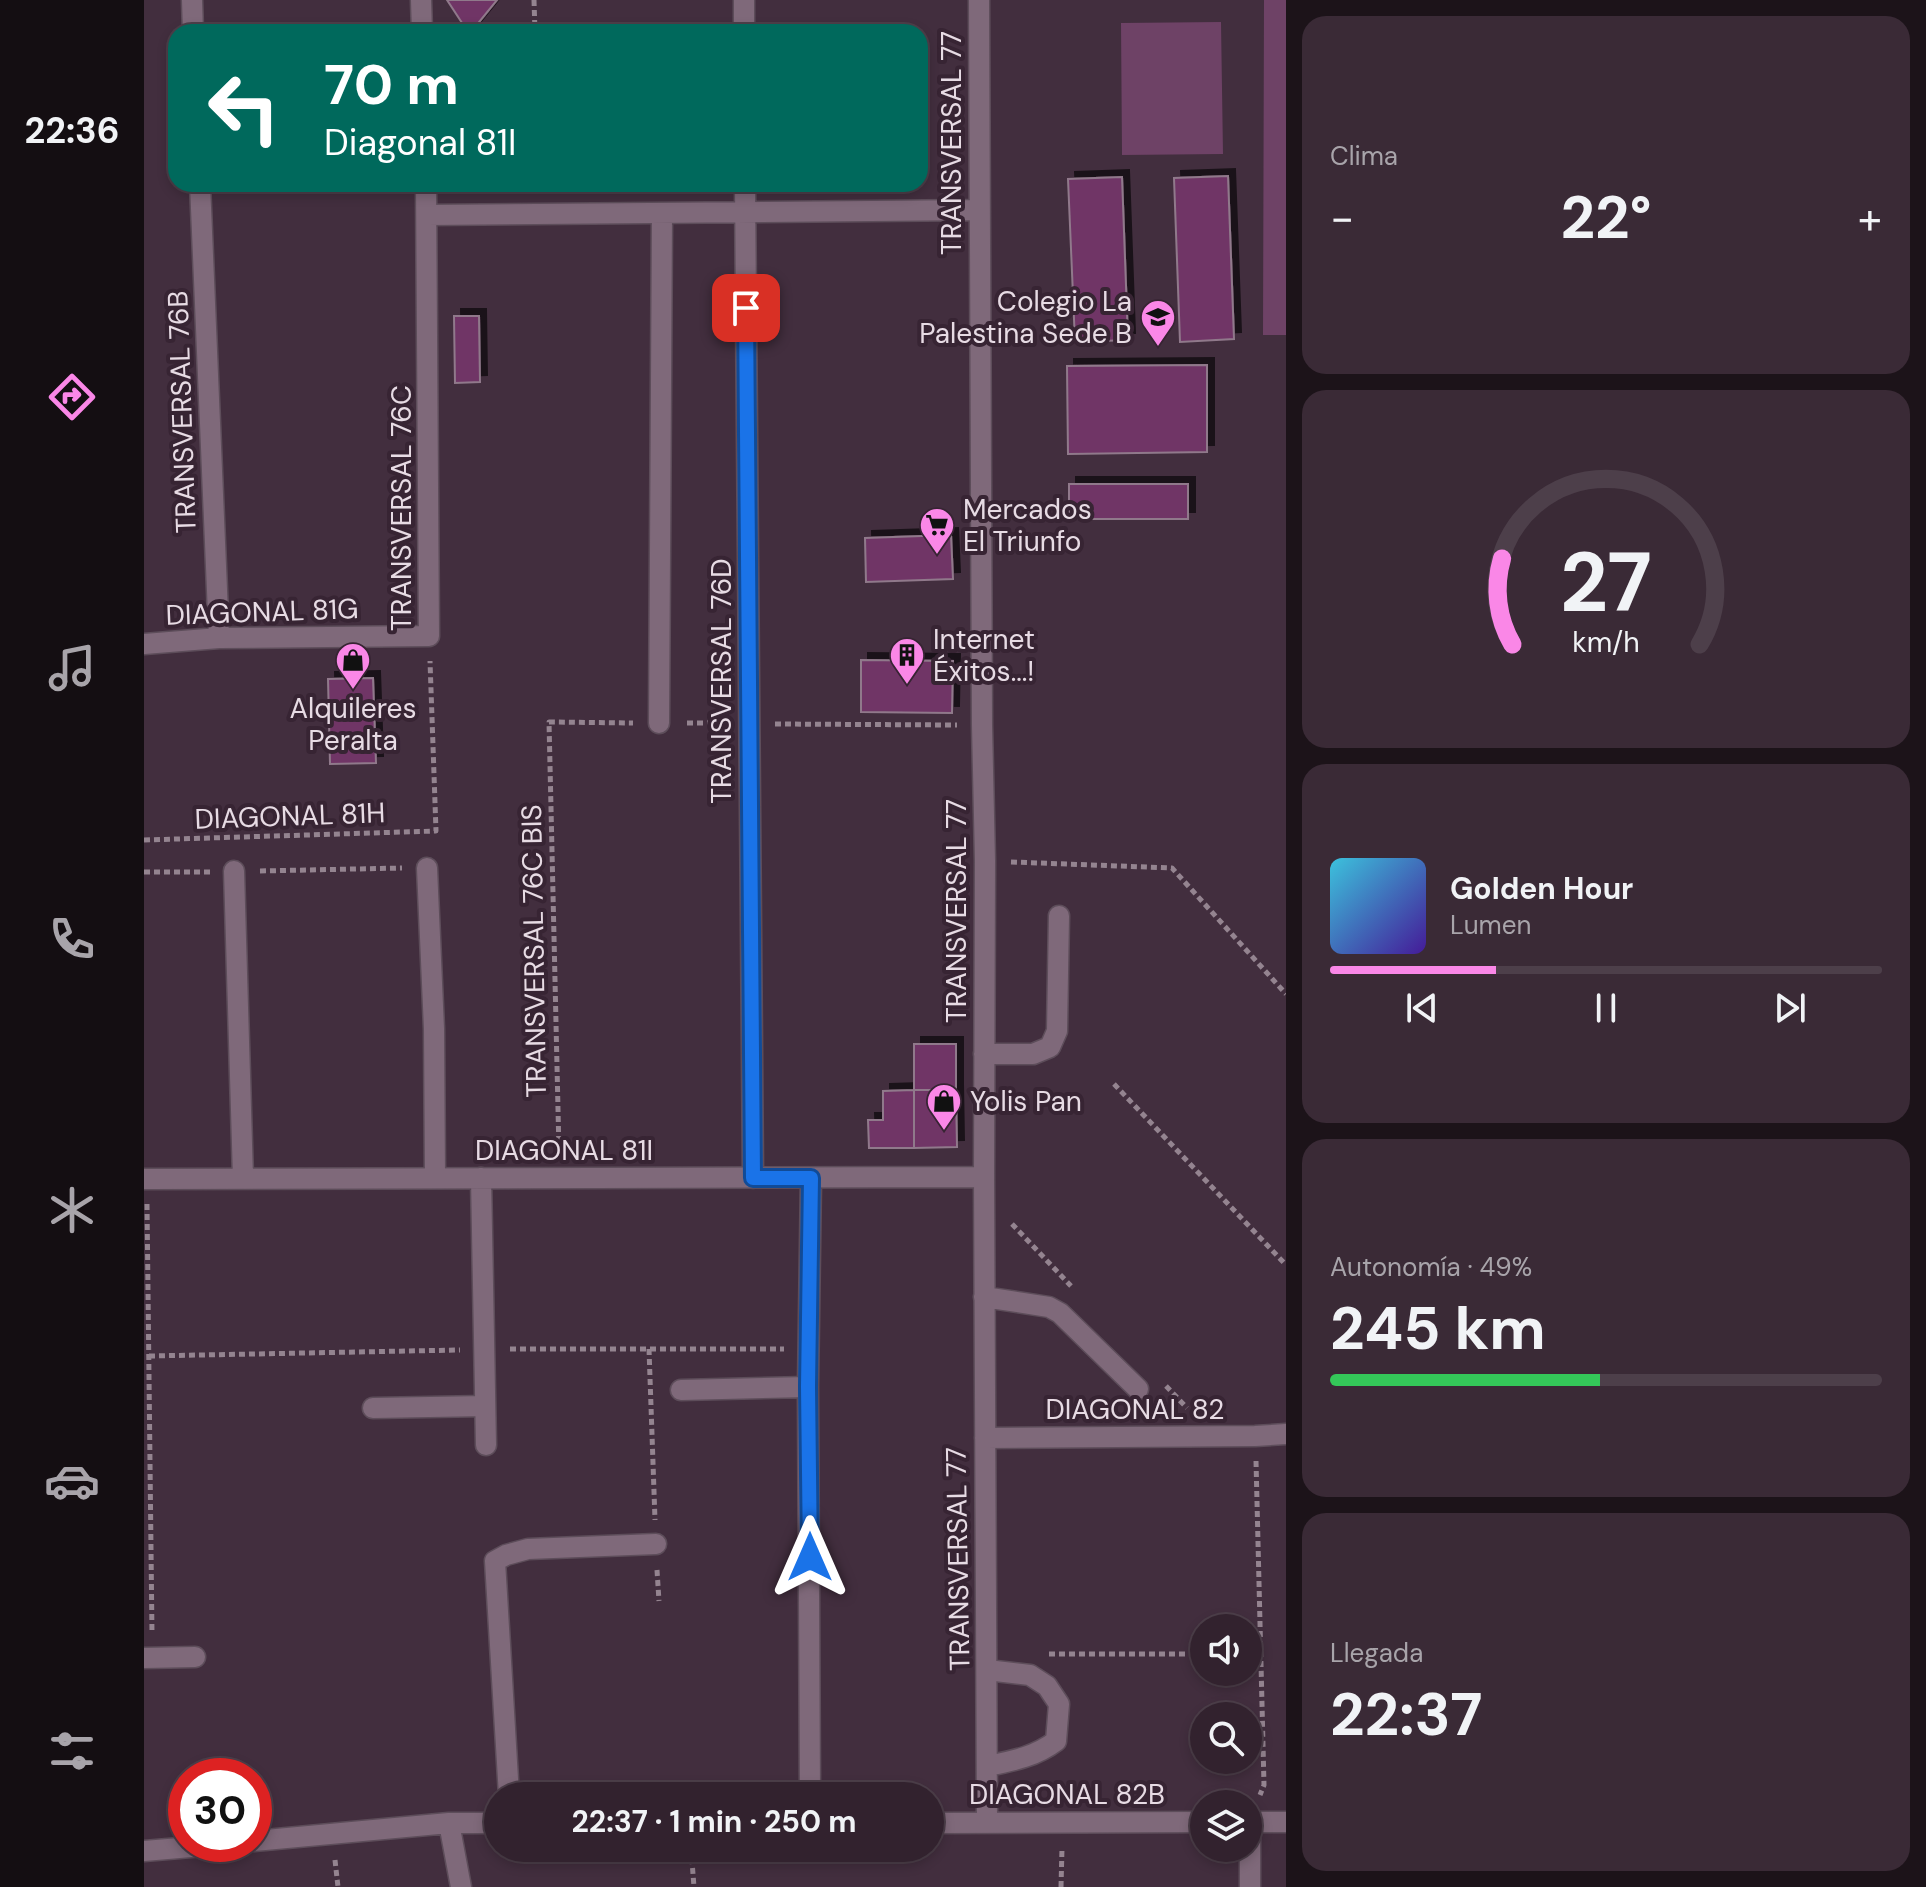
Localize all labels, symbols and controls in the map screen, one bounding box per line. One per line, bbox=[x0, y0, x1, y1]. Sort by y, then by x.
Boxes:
street label: TRANSVERSAL 77 bbox=[933, 31, 970, 255]
text: 70 m bbox=[324, 48, 459, 121]
icon: left bbox=[192, 56, 296, 160]
text: 22:36 bbox=[24, 107, 120, 154]
text: Diagonal 81I bbox=[324, 119, 516, 166]
text: Clima bbox=[1330, 139, 1398, 173]
text: 22° bbox=[1560, 178, 1652, 257]
text: − bbox=[1330, 189, 1354, 247]
text: + bbox=[1858, 189, 1882, 247]
pin bbox=[712, 274, 780, 342]
place label: Colegio La Palestina Sede B bbox=[919, 283, 1132, 352]
icon: arrive bbox=[724, 286, 768, 330]
street label: TRANSVERSAL 76B bbox=[159, 290, 205, 534]
school or university icon: Colegio La Palestina Sede B bbox=[1139, 298, 1177, 348]
icon: directions bbox=[44, 369, 100, 425]
street label: TRANSVERSAL 76C bbox=[383, 385, 420, 631]
place label: Mercados El Triunfo bbox=[963, 491, 1092, 560]
supermarket icon: Mercados El Triunfo bbox=[918, 506, 956, 556]
text: 27 bbox=[1560, 528, 1652, 637]
street label: TRANSVERSAL 76D bbox=[703, 558, 740, 804]
street label: DIAGONAL 81G bbox=[165, 590, 359, 634]
place label: Internet Éxitos...! bbox=[933, 621, 1035, 690]
text: km/h bbox=[1572, 624, 1640, 661]
building icon: Internet Éxitos...! bbox=[888, 636, 926, 686]
icon: music bbox=[44, 640, 100, 696]
shop icon: Alquileres Peralta bbox=[334, 641, 372, 691]
place label: Alquileres Peralta bbox=[289, 690, 417, 759]
street label: DIAGONAL 81H bbox=[194, 794, 386, 838]
street label: TRANSVERSAL 77 bbox=[938, 799, 975, 1023]
street label: TRANSVERSAL 76C BIS bbox=[513, 804, 555, 1098]
text: Golden Hour bbox=[1450, 869, 1633, 908]
text: Lumen bbox=[1450, 908, 1531, 942]
icon: phone bbox=[44, 911, 100, 967]
icon: previous bbox=[1400, 986, 1444, 1030]
icon: pause bbox=[1584, 986, 1628, 1030]
icon: next bbox=[1768, 986, 1812, 1030]
shop icon: Yolis Pan bbox=[925, 1082, 963, 1132]
place label: Yolis Pan bbox=[970, 1083, 1082, 1120]
street label: DIAGONAL 81I bbox=[475, 1132, 653, 1169]
icon: climate bbox=[44, 1182, 100, 1238]
text: Autonomía · 49% bbox=[1330, 1250, 1532, 1284]
text: 245 km bbox=[1330, 1289, 1546, 1368]
street label: DIAGONAL 82 bbox=[1045, 1391, 1225, 1428]
street label: TRANSVERSAL 77 bbox=[938, 1447, 978, 1671]
icon: car bbox=[44, 1453, 100, 1509]
position arrow bbox=[768, 1515, 852, 1599]
map controls bbox=[1190, 1614, 1262, 1862]
button: sound bbox=[1190, 1614, 1262, 1686]
text: Llegada bbox=[1330, 1636, 1423, 1670]
text: 22:37 bbox=[1330, 1675, 1482, 1754]
button: search bbox=[1190, 1702, 1262, 1774]
icon: filters bbox=[44, 1723, 100, 1779]
speed limit sign: 30 bbox=[168, 1758, 272, 1862]
street label: DIAGONAL 82B bbox=[969, 1776, 1165, 1813]
button: layers bbox=[1190, 1790, 1262, 1862]
text: 22:37 · 1 min · 250 m bbox=[572, 1802, 856, 1841]

